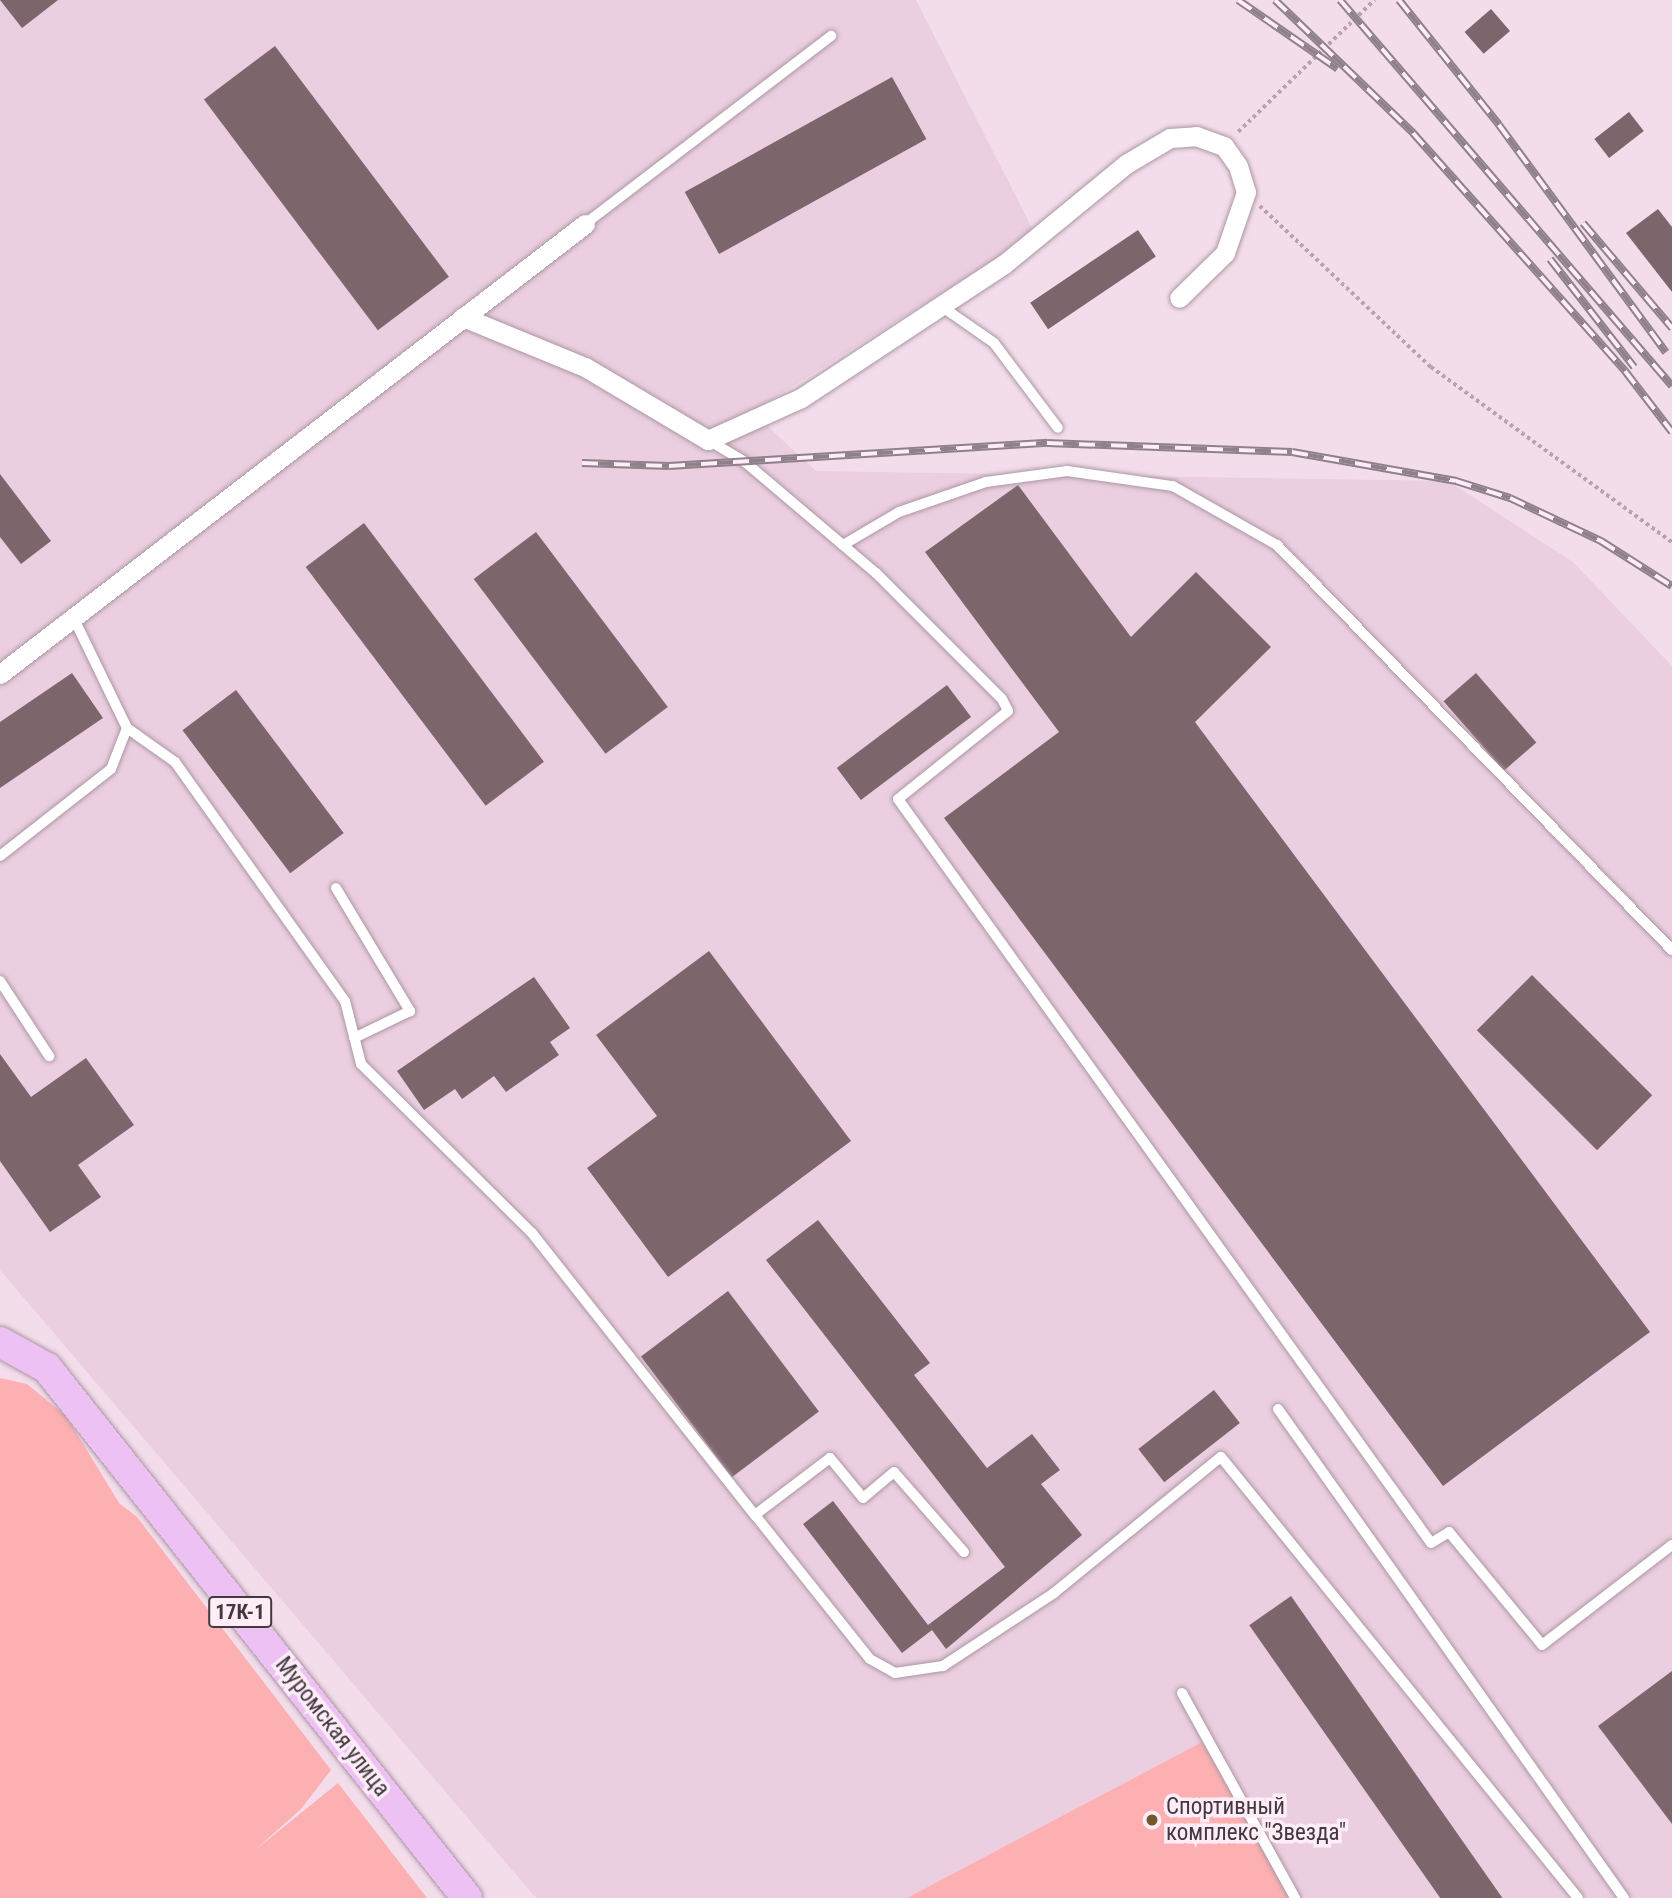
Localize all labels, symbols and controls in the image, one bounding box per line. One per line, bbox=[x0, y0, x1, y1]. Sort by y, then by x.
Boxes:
road number: 17К-1 bbox=[207, 1594, 273, 1630]
street label: Муромская улица bbox=[269, 1652, 395, 1802]
place label: Спортивный комплекс "Звезда" bbox=[1166, 1793, 1346, 1847]
marker: Спортивный комплекс "Звезда" bbox=[1144, 1812, 1160, 1828]

